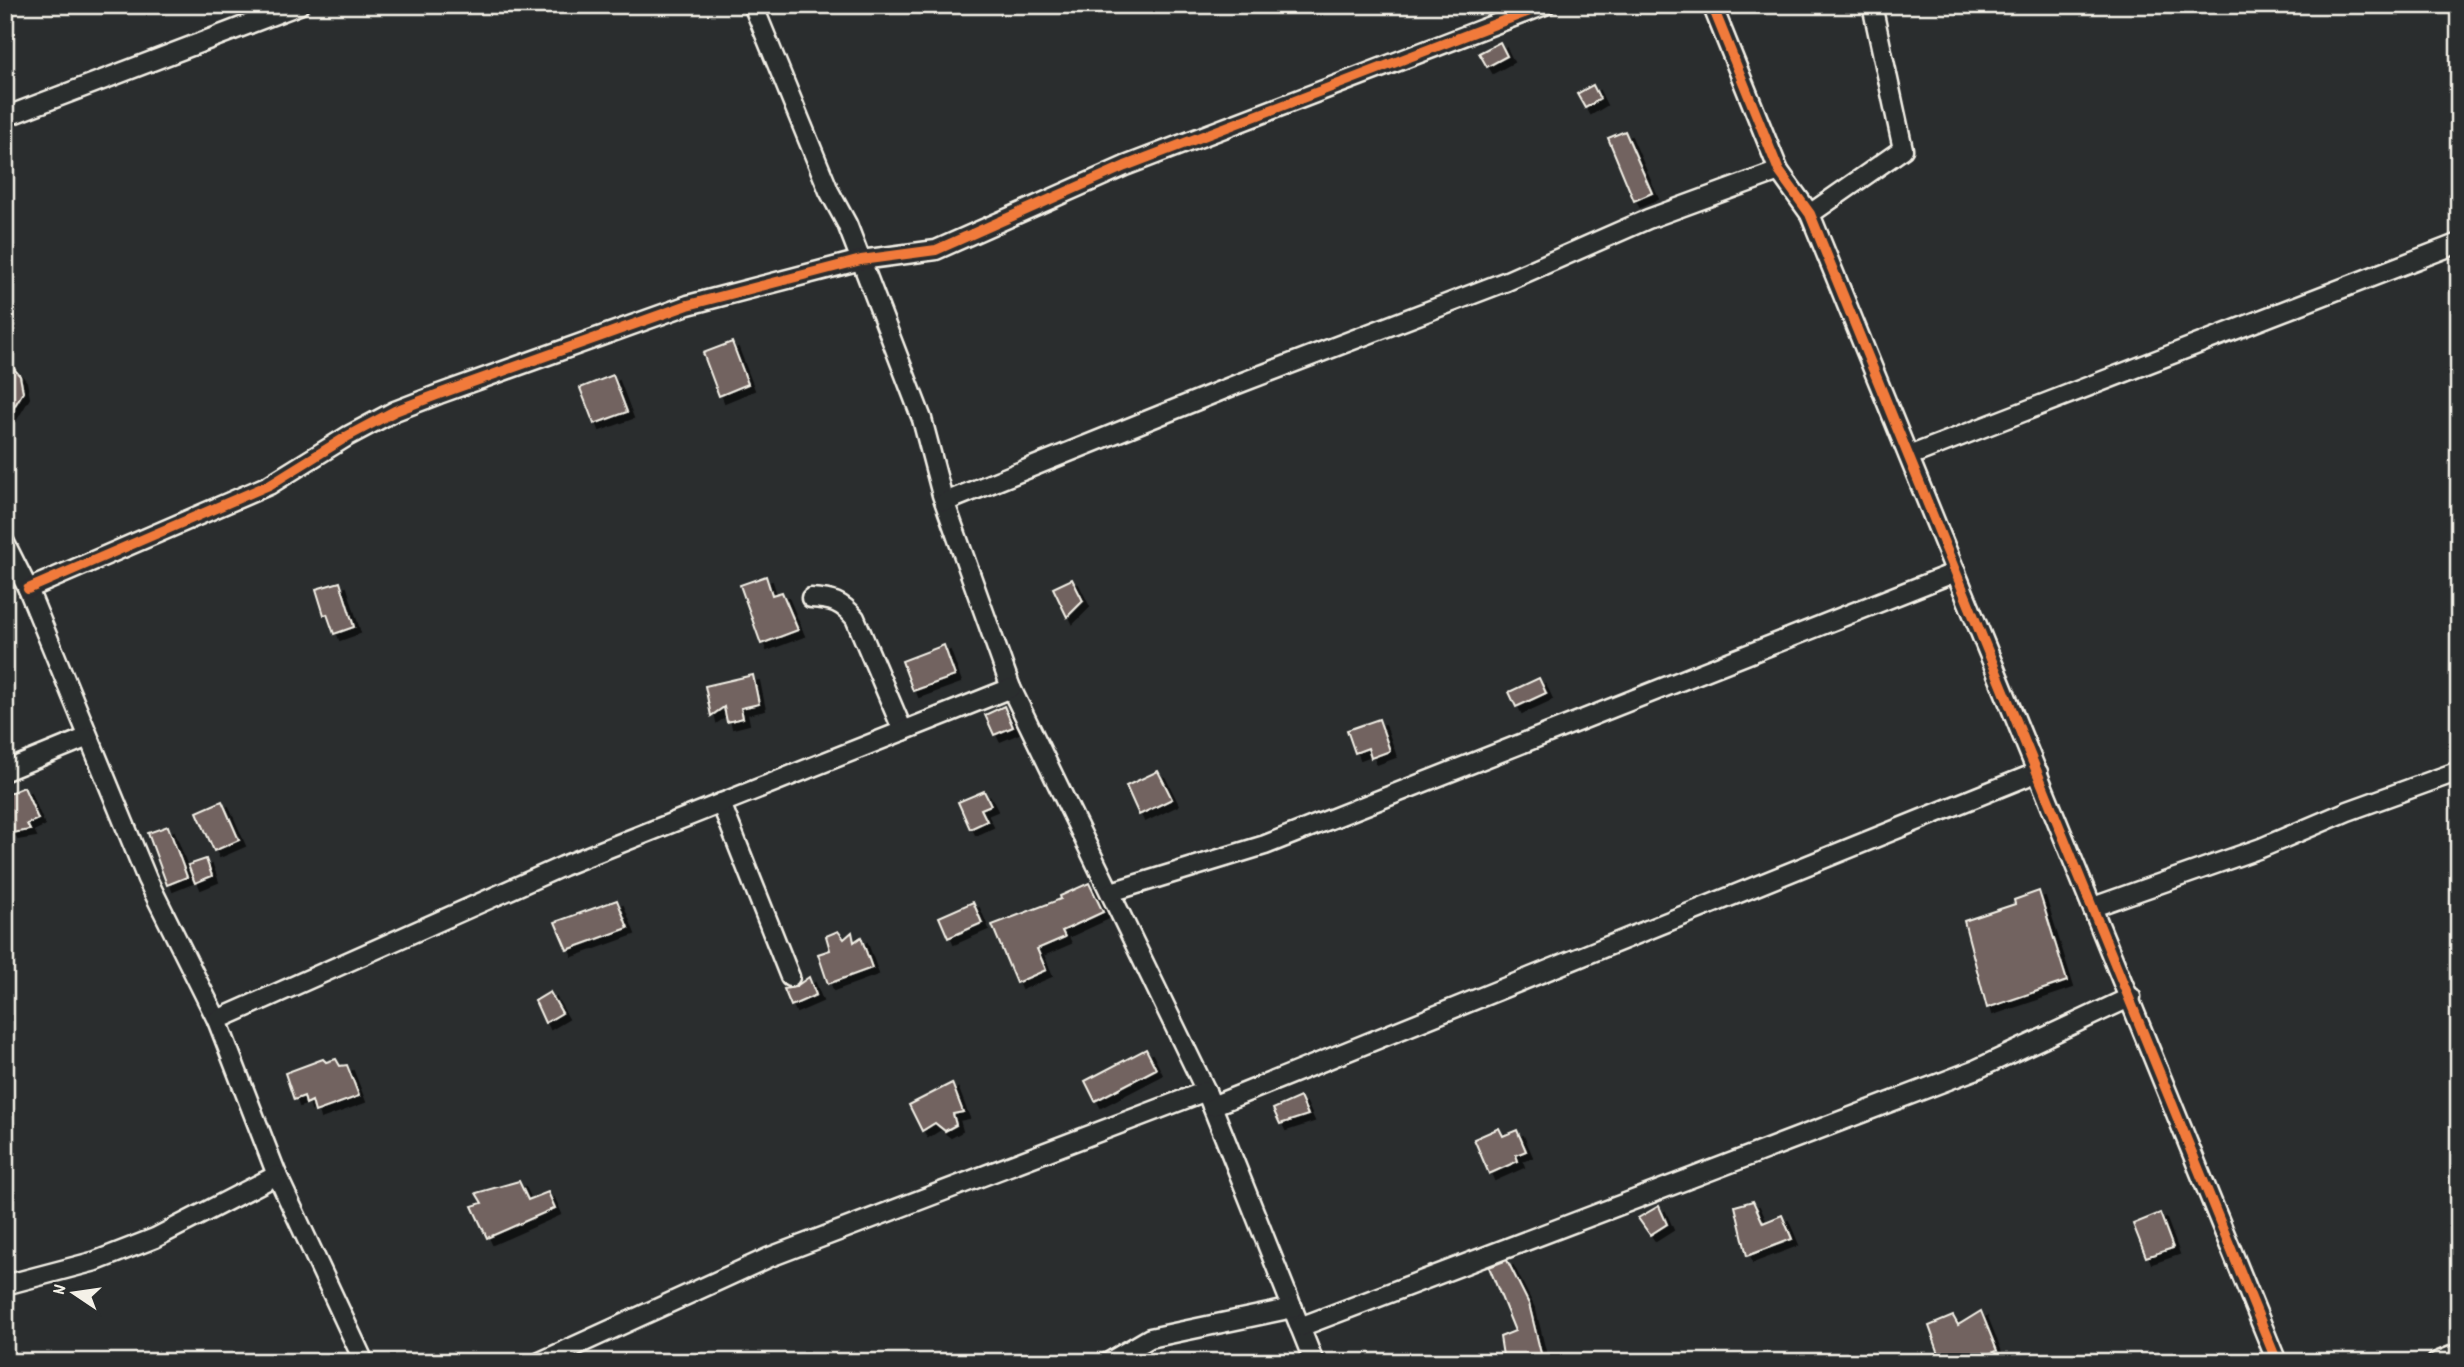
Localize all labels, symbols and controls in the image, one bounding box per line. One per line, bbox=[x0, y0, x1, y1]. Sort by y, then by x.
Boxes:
north arrow bbox=[38, 1258, 108, 1328]
text: N bbox=[47, 1282, 75, 1298]

